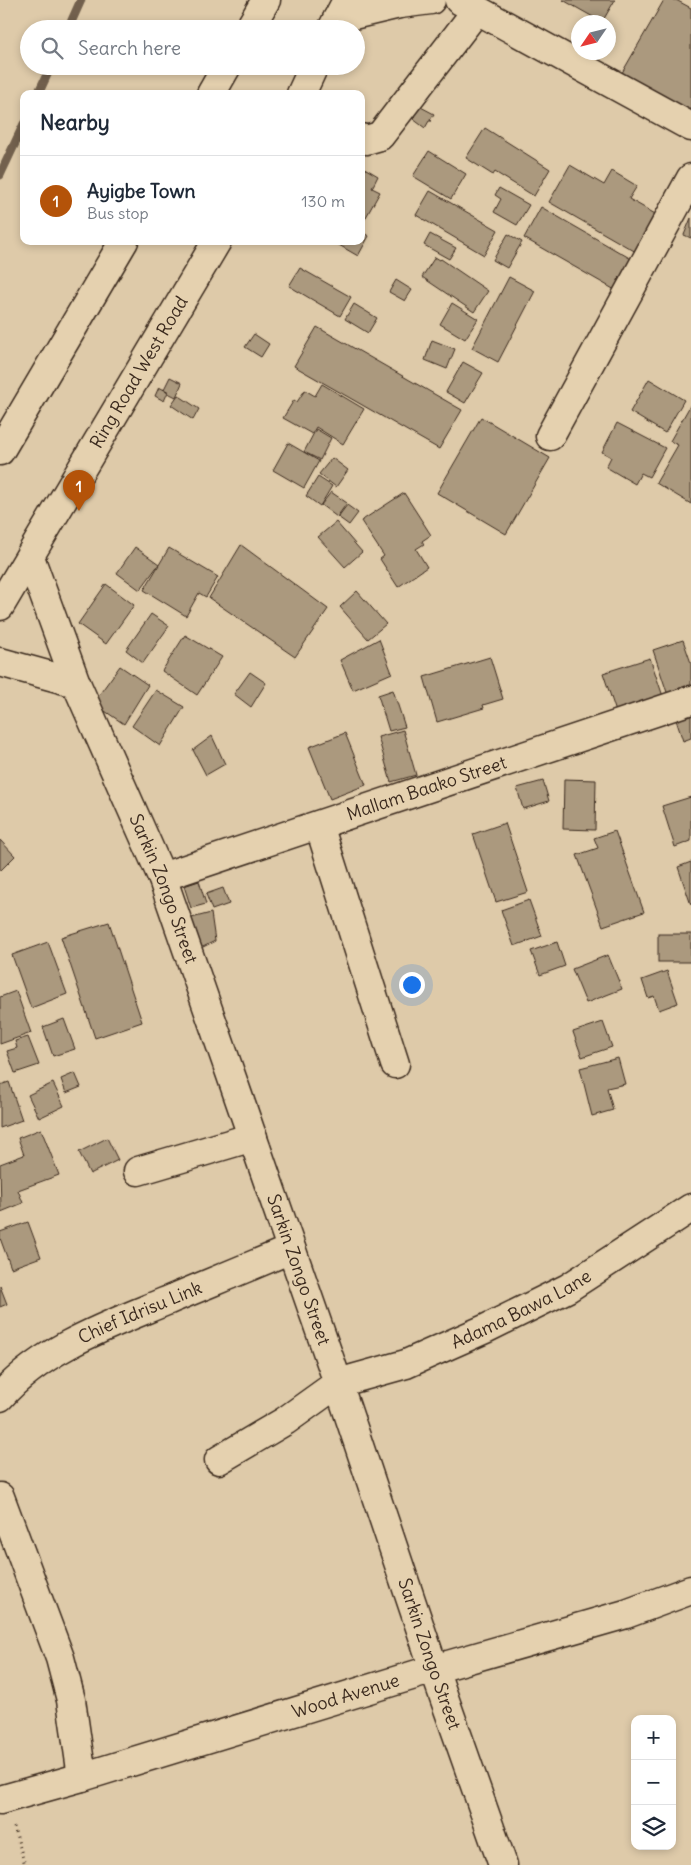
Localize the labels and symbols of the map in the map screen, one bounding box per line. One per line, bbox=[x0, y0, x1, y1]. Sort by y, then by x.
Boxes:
north arrow bbox=[571, 15, 616, 60]
street label: Ring Road West Road bbox=[84, 291, 193, 452]
pin: 1 bbox=[63, 470, 95, 511]
street label: Mallam Baako Street bbox=[344, 751, 509, 825]
street label: Sarkin Zongo Street bbox=[125, 810, 203, 966]
your location bbox=[399, 972, 425, 998]
street label: Sarkin Zongo Street bbox=[262, 1191, 336, 1348]
street label: Adama Bawa Lane bbox=[447, 1264, 595, 1354]
street label: Chief Idrisu Link bbox=[74, 1276, 205, 1349]
street label: Sarkin Zongo Street bbox=[393, 1575, 466, 1733]
street label: Wood Avenue bbox=[289, 1668, 402, 1723]

